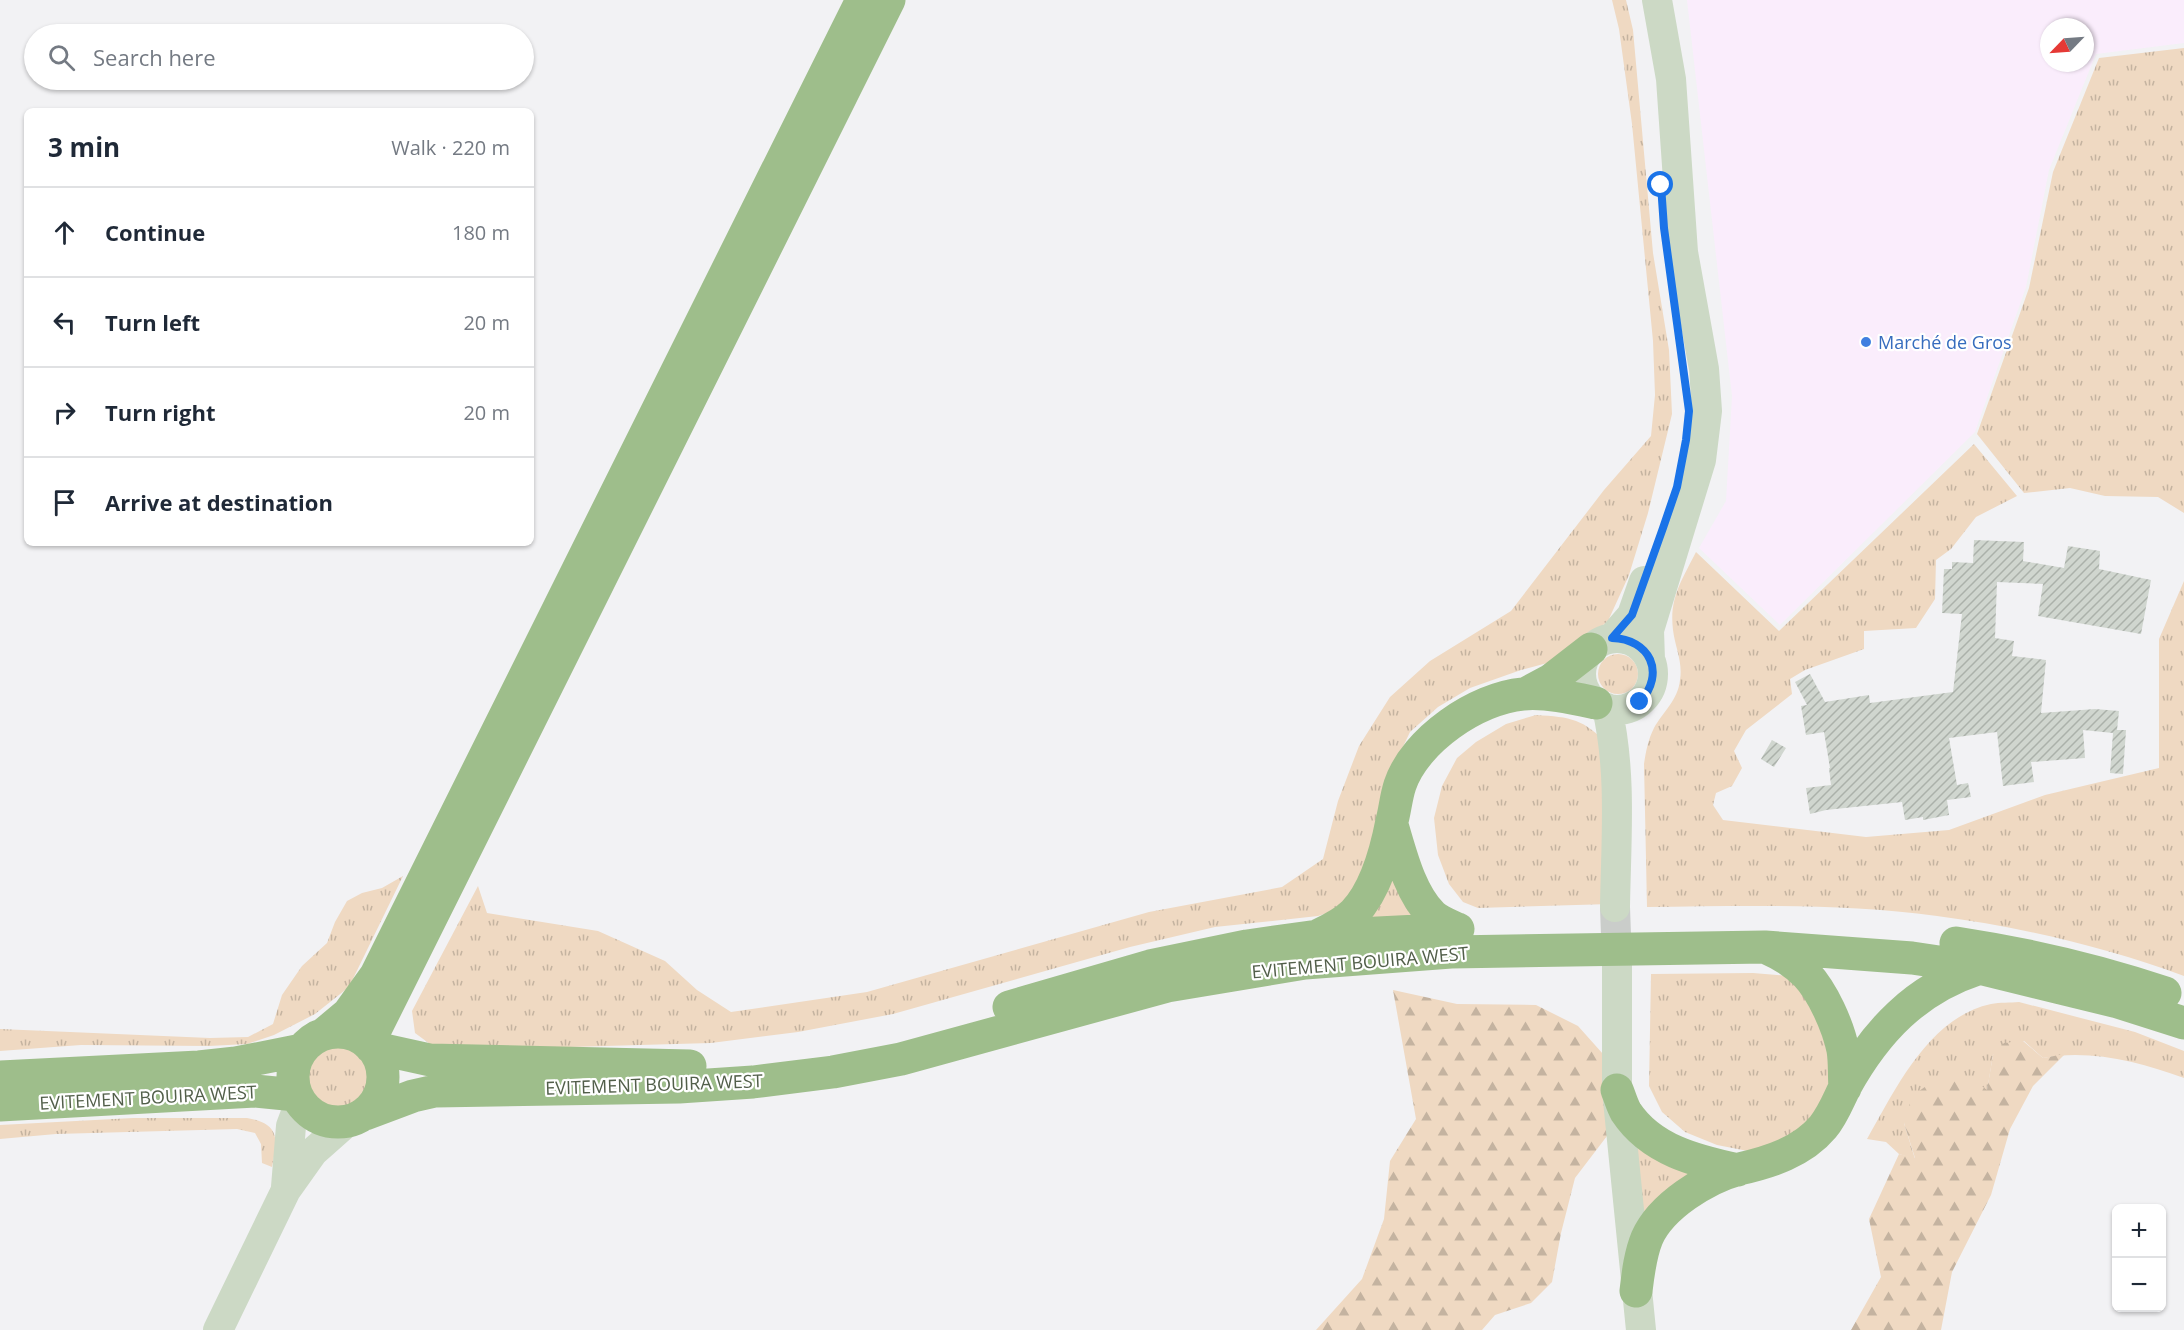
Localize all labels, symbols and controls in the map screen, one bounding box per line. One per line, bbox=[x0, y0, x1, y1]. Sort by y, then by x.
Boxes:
north arrow bbox=[2040, 18, 2094, 72]
search box bbox=[24, 24, 534, 90]
icon: search bbox=[45, 41, 78, 74]
text: Search here bbox=[93, 42, 216, 72]
text: 3 min bbox=[48, 129, 120, 165]
text: Walk · 220 m bbox=[391, 134, 510, 161]
route start bbox=[1647, 171, 1673, 197]
icon: ahead bbox=[48, 216, 81, 249]
text: Continue bbox=[105, 217, 205, 247]
text: 180 m bbox=[452, 219, 510, 246]
icon: left bbox=[48, 306, 81, 339]
text: Turn left bbox=[105, 307, 200, 337]
text: 20 m bbox=[463, 309, 510, 336]
place label: Marché de Gros bbox=[1878, 330, 2012, 354]
marker: Marché de Gros bbox=[1859, 335, 1873, 349]
icon: right bbox=[48, 396, 81, 429]
text: Turn right bbox=[105, 397, 216, 427]
text: 20 m bbox=[463, 399, 510, 426]
icon: arrive bbox=[48, 486, 81, 519]
text: Arrive at destination bbox=[105, 487, 333, 517]
route end bbox=[1626, 688, 1652, 714]
street label: EVITEMENT BOUIRA WEST bbox=[1251, 941, 1469, 983]
street label: EVITEMENT BOUIRA WEST bbox=[545, 1068, 763, 1100]
street label: EVITEMENT BOUIRA WEST bbox=[39, 1079, 257, 1115]
map controls bbox=[2112, 1204, 2166, 1312]
button: + bbox=[2112, 1204, 2166, 1258]
button: − bbox=[2112, 1258, 2166, 1312]

